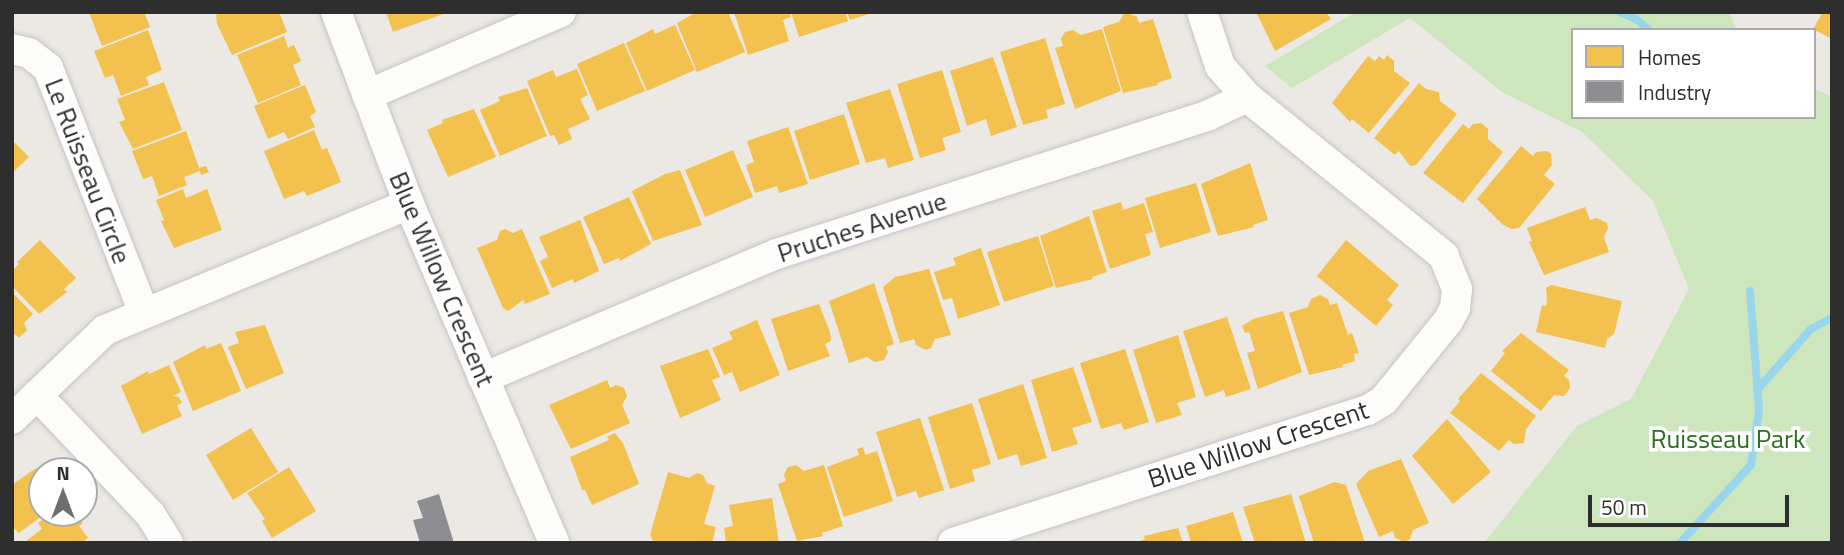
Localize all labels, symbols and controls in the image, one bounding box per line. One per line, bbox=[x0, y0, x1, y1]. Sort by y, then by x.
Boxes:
legend bbox=[1571, 28, 1816, 119]
text: Homes bbox=[1638, 41, 1701, 73]
street label: Le Ruisseau Circle bbox=[38, 74, 138, 268]
text: Industry bbox=[1638, 76, 1711, 108]
street label: Blue Willow Crescent bbox=[383, 167, 501, 391]
street label: Pruches Avenue bbox=[774, 185, 950, 269]
street label: Blue Willow Crescent bbox=[1144, 394, 1372, 494]
park label: Ruisseau Park bbox=[1650, 423, 1806, 455]
north arrow bbox=[28, 457, 98, 527]
text: N bbox=[56, 458, 70, 487]
scale bar bbox=[1592, 482, 1793, 526]
text: 50 m bbox=[1601, 491, 1647, 523]

